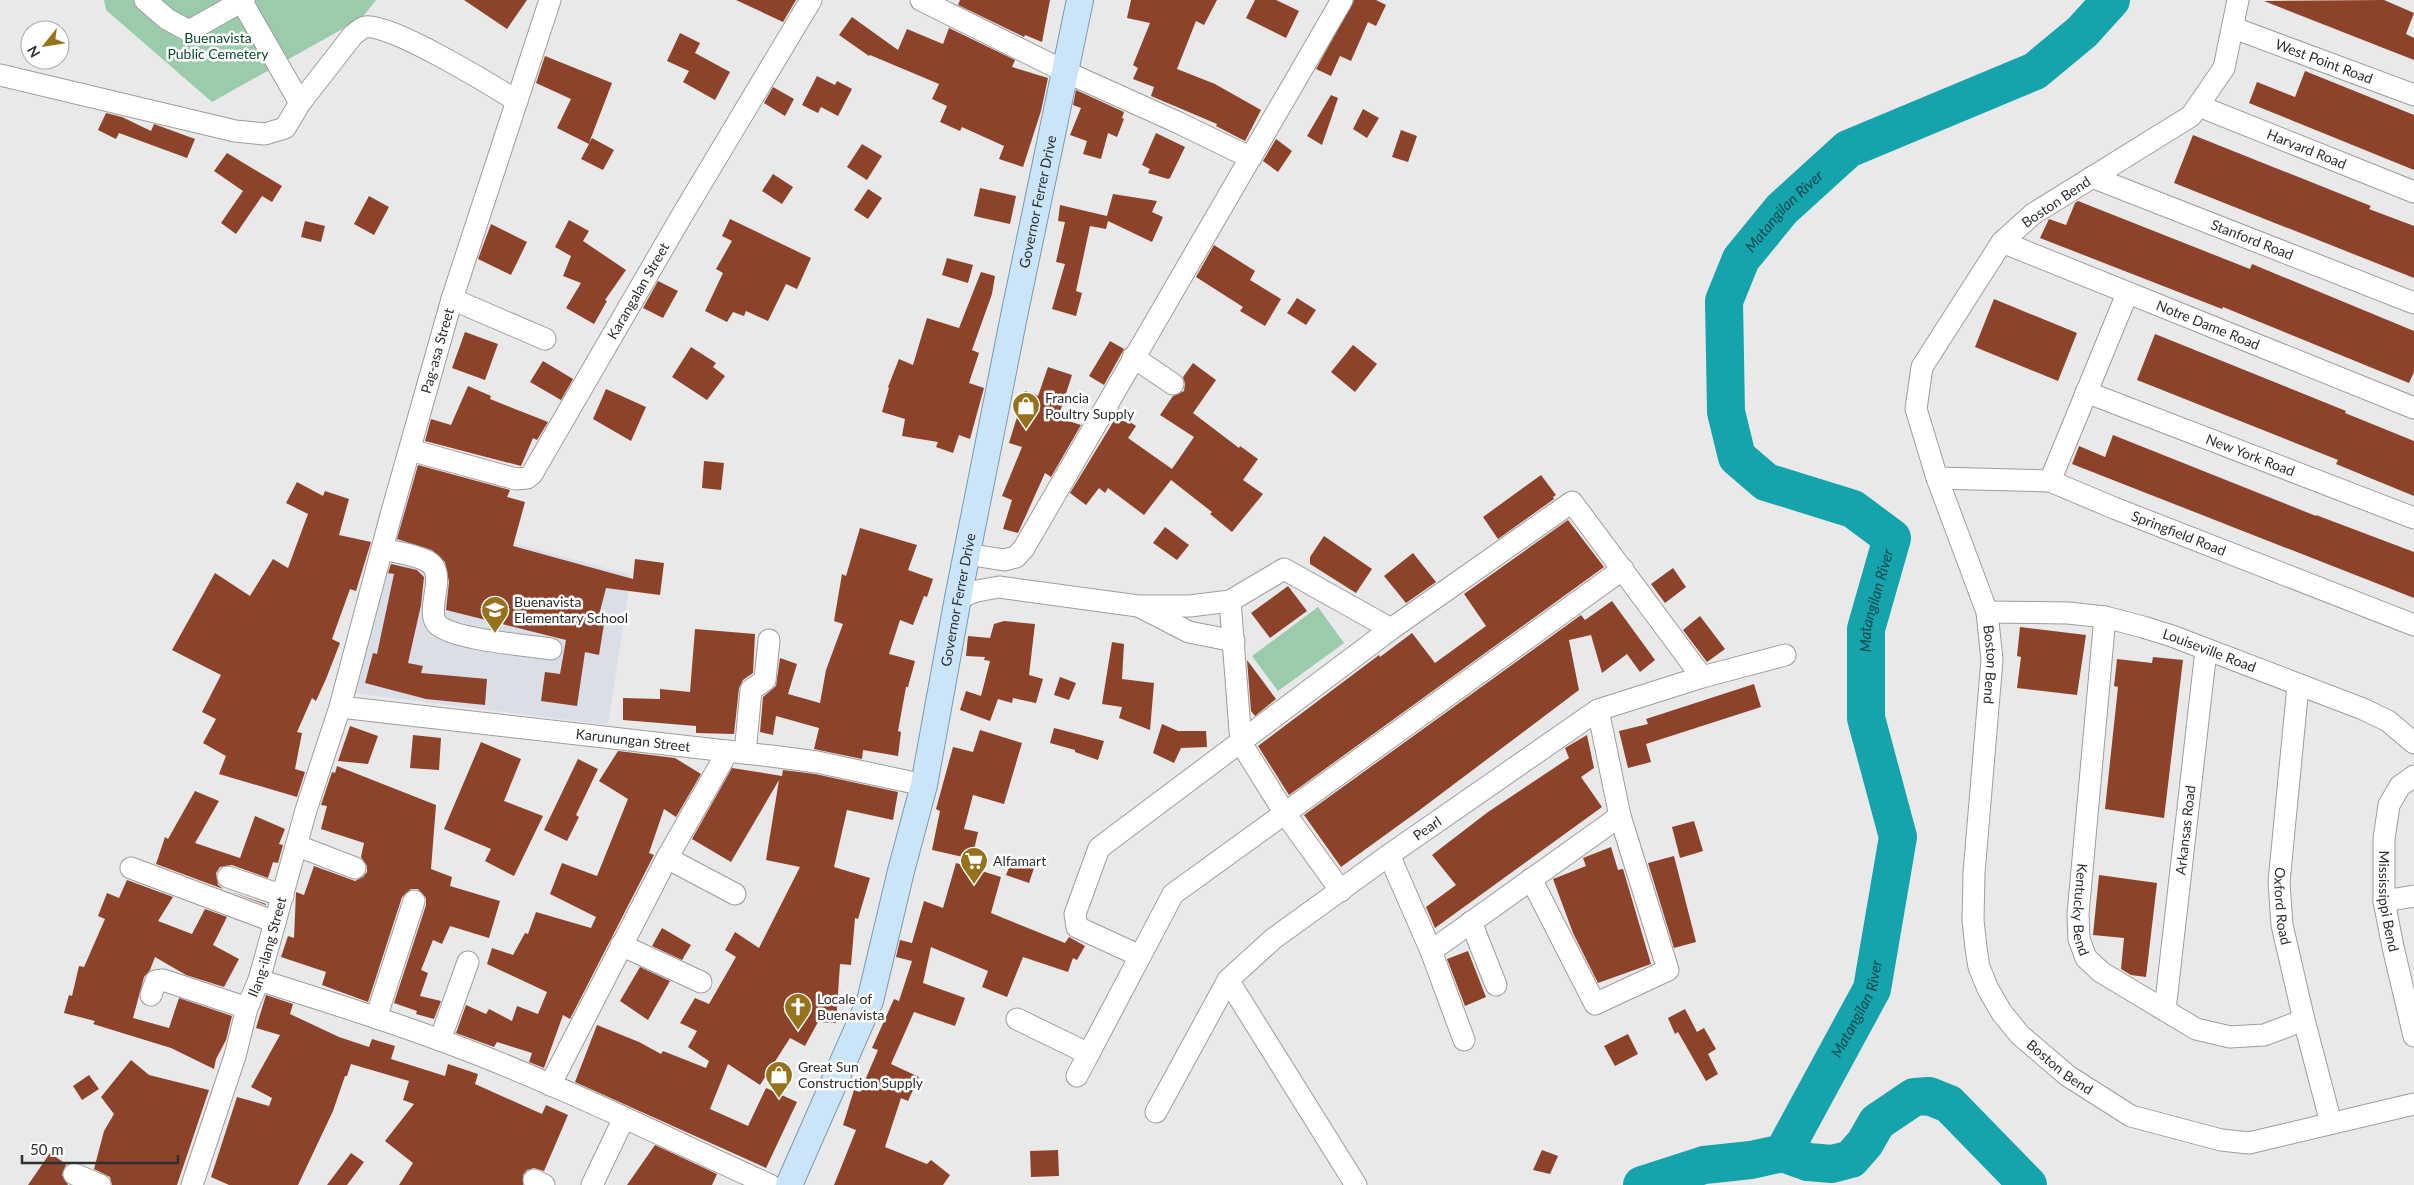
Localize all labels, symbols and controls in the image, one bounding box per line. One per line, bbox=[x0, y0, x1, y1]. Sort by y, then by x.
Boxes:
north arrow bbox=[20, 20, 70, 70]
park label: Buenavista Public Cemetery bbox=[167, 29, 269, 62]
street label: West Point Road bbox=[2273, 35, 2375, 87]
text: N bbox=[23, 43, 43, 61]
street label: Harvard Road bbox=[2265, 125, 2349, 172]
street label: Governor Ferrer Drive bbox=[1015, 134, 1060, 270]
water label: Matangilan River bbox=[1741, 166, 1827, 255]
street label: Boston Bend bbox=[2018, 172, 2093, 231]
street label: Stanford Road bbox=[2209, 215, 2296, 263]
street label: Karangalan Street bbox=[603, 239, 672, 342]
street label: Notre Dame Road bbox=[2154, 296, 2262, 353]
street label: Pag-asa Street bbox=[417, 306, 457, 395]
place label: Francia Poultry Supply bbox=[1045, 389, 1135, 422]
shop icon: Francia Poultry Supply bbox=[1011, 391, 1041, 430]
street label: New York Road bbox=[2204, 430, 2297, 479]
street label: Springfield Road bbox=[2129, 507, 2229, 559]
street label: Governor Ferrer Drive bbox=[937, 532, 979, 668]
water label: Matangilan River bbox=[1856, 546, 1897, 652]
place label: Buenavista Elementary School bbox=[514, 593, 628, 626]
school or university icon: Buenavista Elementary School bbox=[480, 595, 510, 634]
street label: Boston Bend bbox=[1980, 624, 2001, 705]
street label: Louiseville Road bbox=[2161, 625, 2259, 675]
street label: Karunungan Street bbox=[575, 725, 691, 755]
street label: Arkansas Road bbox=[2171, 784, 2199, 876]
street label: Pearl bbox=[1409, 812, 1444, 844]
supermarket icon: Alfamart bbox=[959, 846, 989, 885]
street label: Mississippi Bend bbox=[2376, 850, 2403, 953]
place label: Alfamart bbox=[993, 852, 1046, 869]
street label: Kentucky Bend bbox=[2070, 863, 2093, 958]
street label: Oxford Road bbox=[2271, 866, 2295, 946]
street label: Ilang-ilang Street bbox=[244, 895, 290, 999]
water label: Matangilan River bbox=[1827, 958, 1885, 1060]
place label: Locale of Buenavista bbox=[817, 990, 884, 1023]
church icon: Locale of Buenavista bbox=[783, 992, 813, 1031]
street label: Boston Bend bbox=[2024, 1036, 2096, 1098]
place label: Great Sun Construction Supply bbox=[798, 1058, 924, 1091]
shop icon: Great Sun Construction Supply bbox=[764, 1060, 794, 1099]
scale bar bbox=[22, 1132, 179, 1164]
text: 50 m bbox=[30, 1140, 64, 1158]

